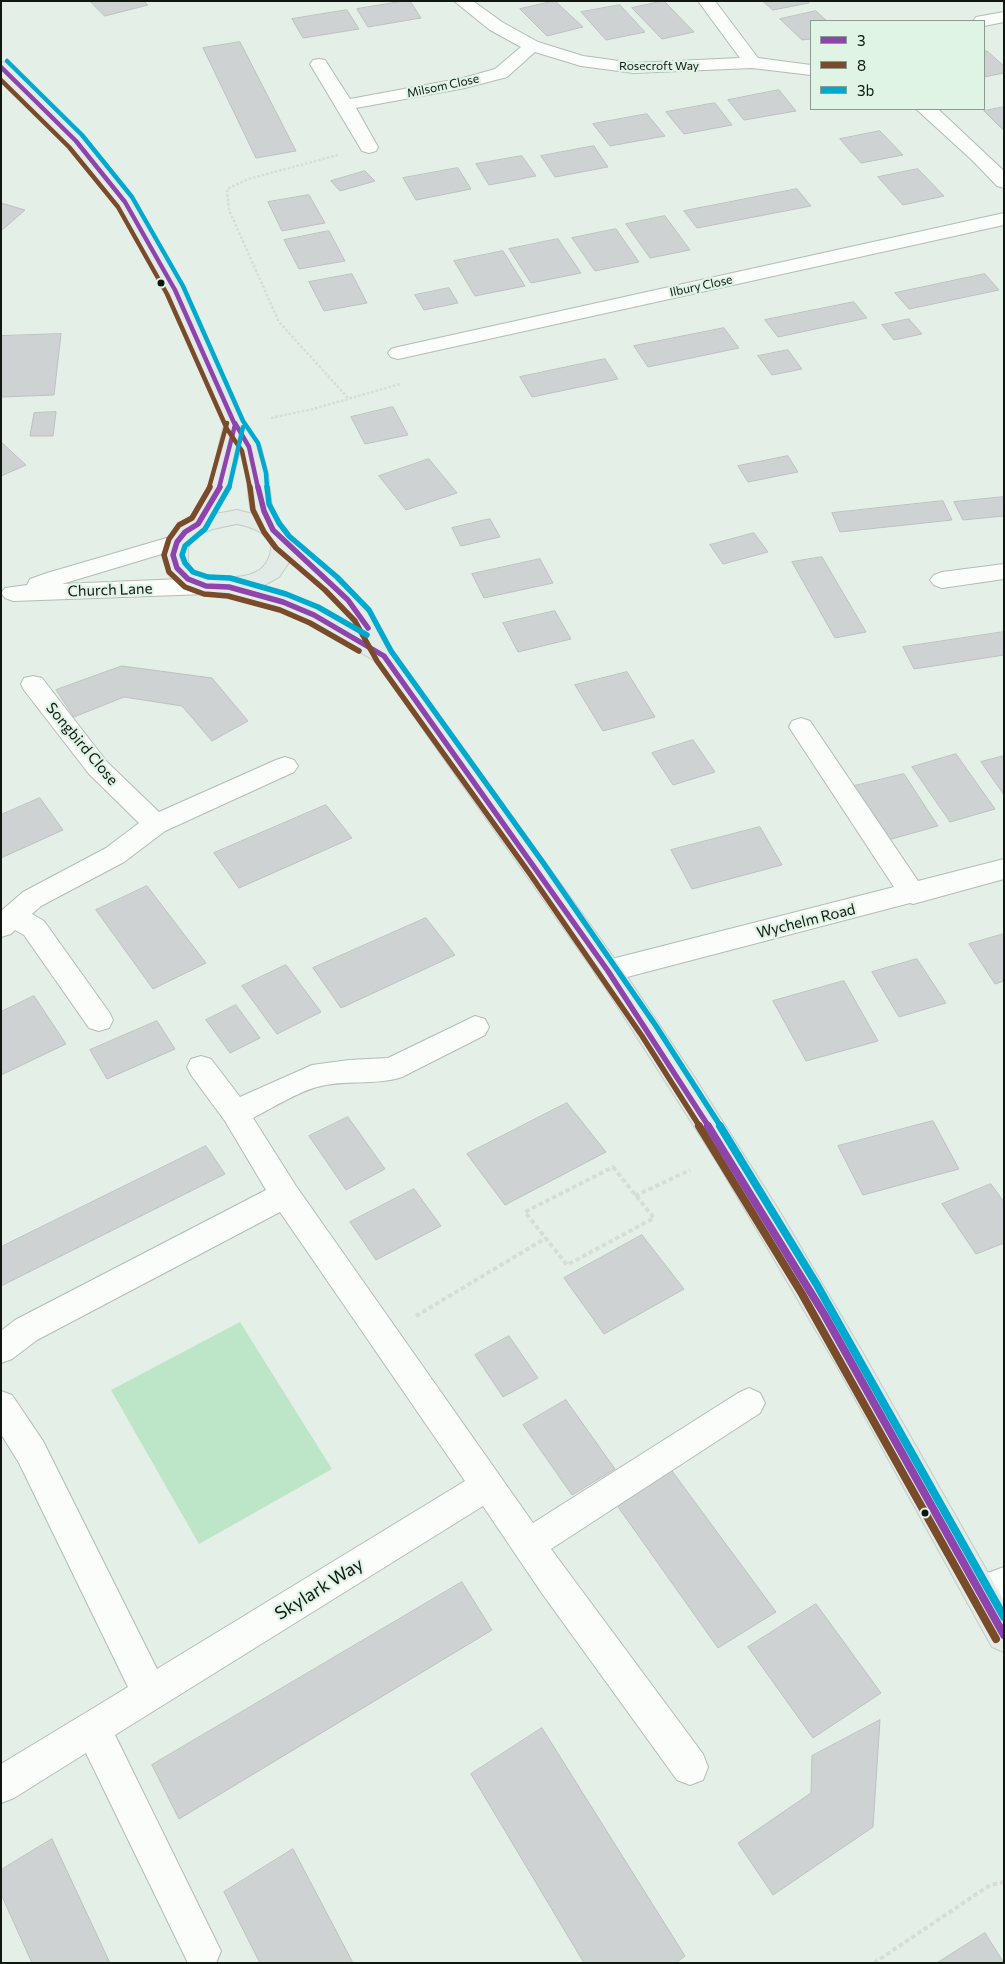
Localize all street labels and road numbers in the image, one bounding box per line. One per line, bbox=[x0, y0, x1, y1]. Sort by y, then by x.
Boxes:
street label: Rosecroft Way bbox=[619, 59, 699, 73]
street label: Milsom Close bbox=[406, 71, 480, 101]
street label: Ilbury Close bbox=[668, 272, 734, 300]
street label: Church Lane bbox=[67, 580, 153, 600]
street label: Songbird Close bbox=[42, 699, 122, 789]
street label: Wychelm Road bbox=[755, 900, 857, 942]
street label: Skylark Way bbox=[271, 1553, 367, 1625]

